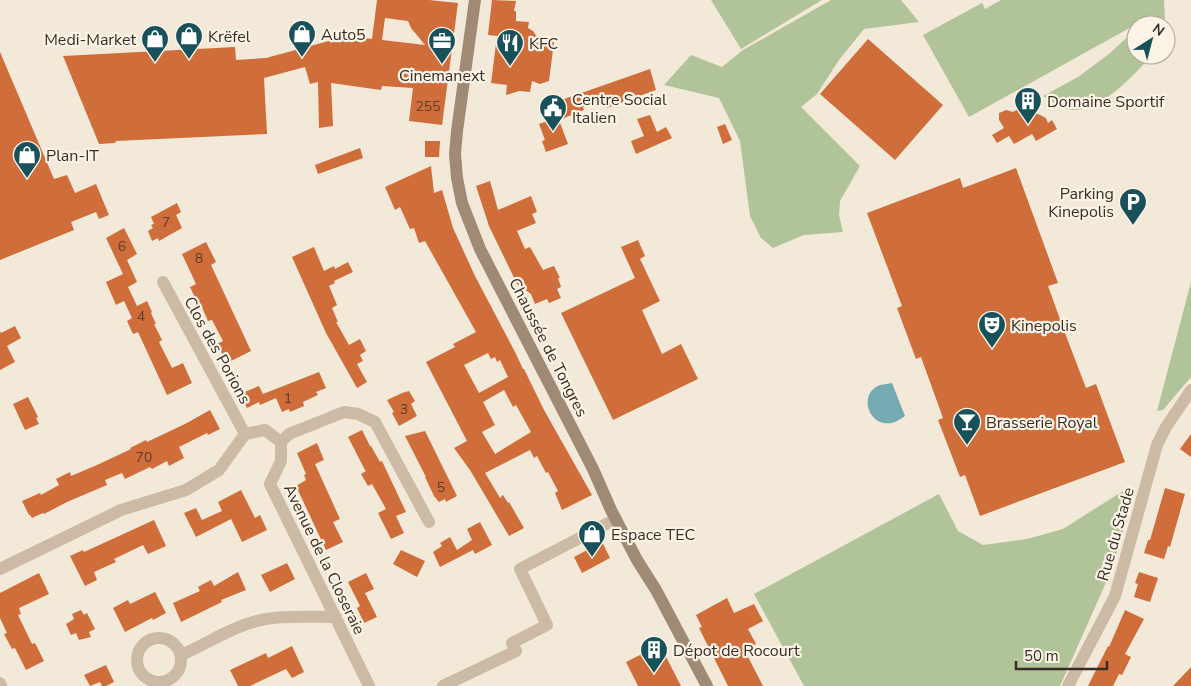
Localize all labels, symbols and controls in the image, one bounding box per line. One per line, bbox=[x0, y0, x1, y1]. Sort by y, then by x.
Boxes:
north arrow bbox=[1126, 15, 1176, 65]
shop icon: Auto5 bbox=[287, 19, 317, 58]
text: N bbox=[1149, 19, 1168, 41]
shop icon: Krëfel bbox=[174, 21, 204, 60]
shop icon: Medi-Market bbox=[140, 24, 170, 63]
place label: Auto5 bbox=[321, 24, 366, 46]
place label: Krëfel bbox=[208, 26, 251, 48]
office icon: Cinemanext bbox=[427, 26, 457, 65]
restaurant icon: KFC bbox=[495, 28, 525, 67]
place label: Medi-Market bbox=[44, 29, 136, 51]
place label: KFC bbox=[529, 33, 559, 55]
place label: Cinemanext bbox=[399, 65, 485, 87]
building icon: Domaine Sportif bbox=[1013, 86, 1043, 125]
place label: Centre Social Italien bbox=[572, 89, 667, 129]
place label: Domaine Sportif bbox=[1047, 91, 1165, 113]
public building icon: Centre Social Italien bbox=[538, 93, 568, 132]
house number: 255 bbox=[415, 97, 441, 116]
shop icon: Plan-IT bbox=[12, 140, 42, 179]
place label: Plan-IT bbox=[46, 145, 99, 167]
place label: Parking Kinepolis bbox=[1048, 183, 1114, 223]
parking icon: Parking Kinepolis bbox=[1118, 187, 1148, 226]
house number: 7 bbox=[162, 213, 170, 232]
house number: 6 bbox=[118, 237, 126, 256]
house number: 8 bbox=[195, 249, 203, 268]
street label: Chaussée de Tongres bbox=[503, 274, 593, 421]
street label: Clos des Porions bbox=[179, 293, 256, 408]
house number: 4 bbox=[137, 307, 145, 326]
theatre icon: Kinepolis bbox=[977, 310, 1007, 349]
place label: Kinepolis bbox=[1011, 315, 1077, 337]
house number: 1 bbox=[284, 389, 292, 408]
house number: 3 bbox=[400, 400, 408, 419]
bar icon: Brasserie Royal bbox=[952, 407, 982, 446]
place label: Brasserie Royal bbox=[986, 412, 1098, 434]
house number: 70 bbox=[136, 448, 152, 467]
house number: 5 bbox=[437, 478, 445, 497]
street label: Avenue de la Closeraie bbox=[278, 481, 370, 638]
street label: Rue du Stade bbox=[1092, 485, 1140, 584]
shop icon: Espace TEC bbox=[577, 519, 607, 558]
place label: Espace TEC bbox=[611, 524, 695, 546]
building icon: Dépot de Rocourt bbox=[639, 635, 669, 674]
scale bar bbox=[1016, 638, 1107, 670]
place label: Dépot de Rocourt bbox=[673, 640, 800, 662]
text: 50 m bbox=[1024, 646, 1059, 666]

